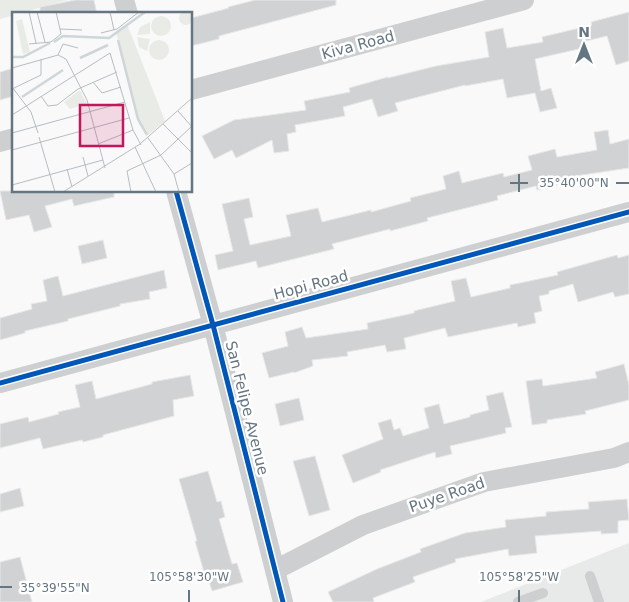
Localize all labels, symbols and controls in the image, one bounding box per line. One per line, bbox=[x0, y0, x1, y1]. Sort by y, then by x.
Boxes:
inset map bbox=[12, 12, 192, 192]
north arrow bbox=[559, 20, 609, 70]
text: N bbox=[578, 24, 590, 40]
street label: Kiva Road bbox=[320, 27, 396, 63]
text: 35°40'00"N bbox=[539, 176, 609, 190]
street label: Hopi Road bbox=[272, 266, 350, 304]
street label: San Felipe Avenue bbox=[222, 339, 272, 477]
street label: Puye Road bbox=[407, 474, 487, 516]
text: 105°58'30"W bbox=[149, 570, 229, 584]
text: 105°58'25"W bbox=[479, 570, 559, 584]
text: 35°39'55"N bbox=[20, 581, 90, 595]

